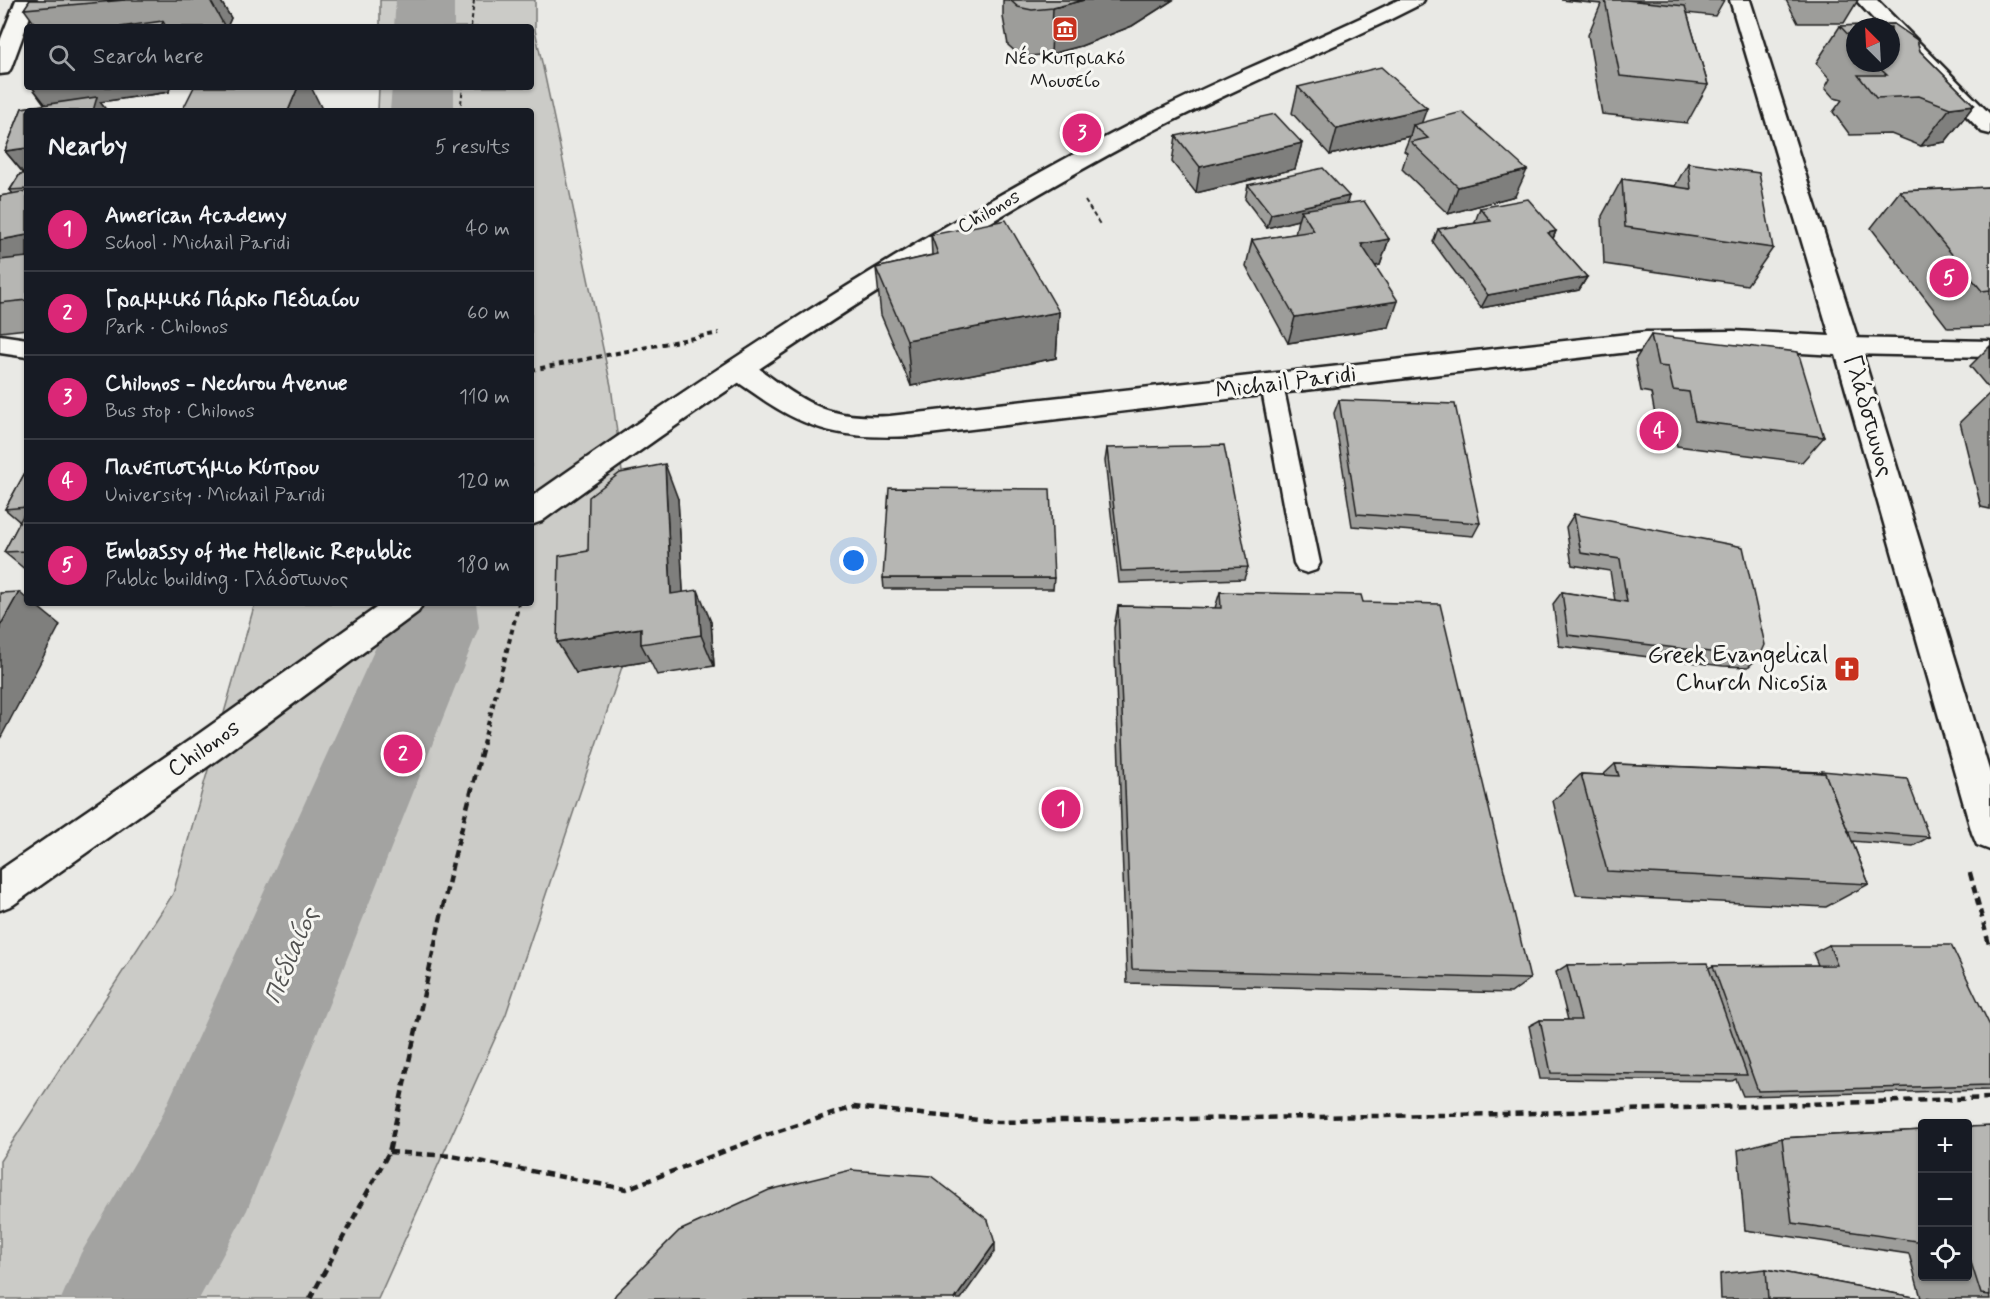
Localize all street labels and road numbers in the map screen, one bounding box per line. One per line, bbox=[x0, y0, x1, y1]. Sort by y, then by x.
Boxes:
street label: Chilonos bbox=[953, 183, 1025, 241]
street label: Γλάδστωνος bbox=[1836, 351, 1900, 481]
street label: Michail Paridi bbox=[1214, 359, 1358, 407]
street label: Chilonos bbox=[162, 713, 247, 785]

